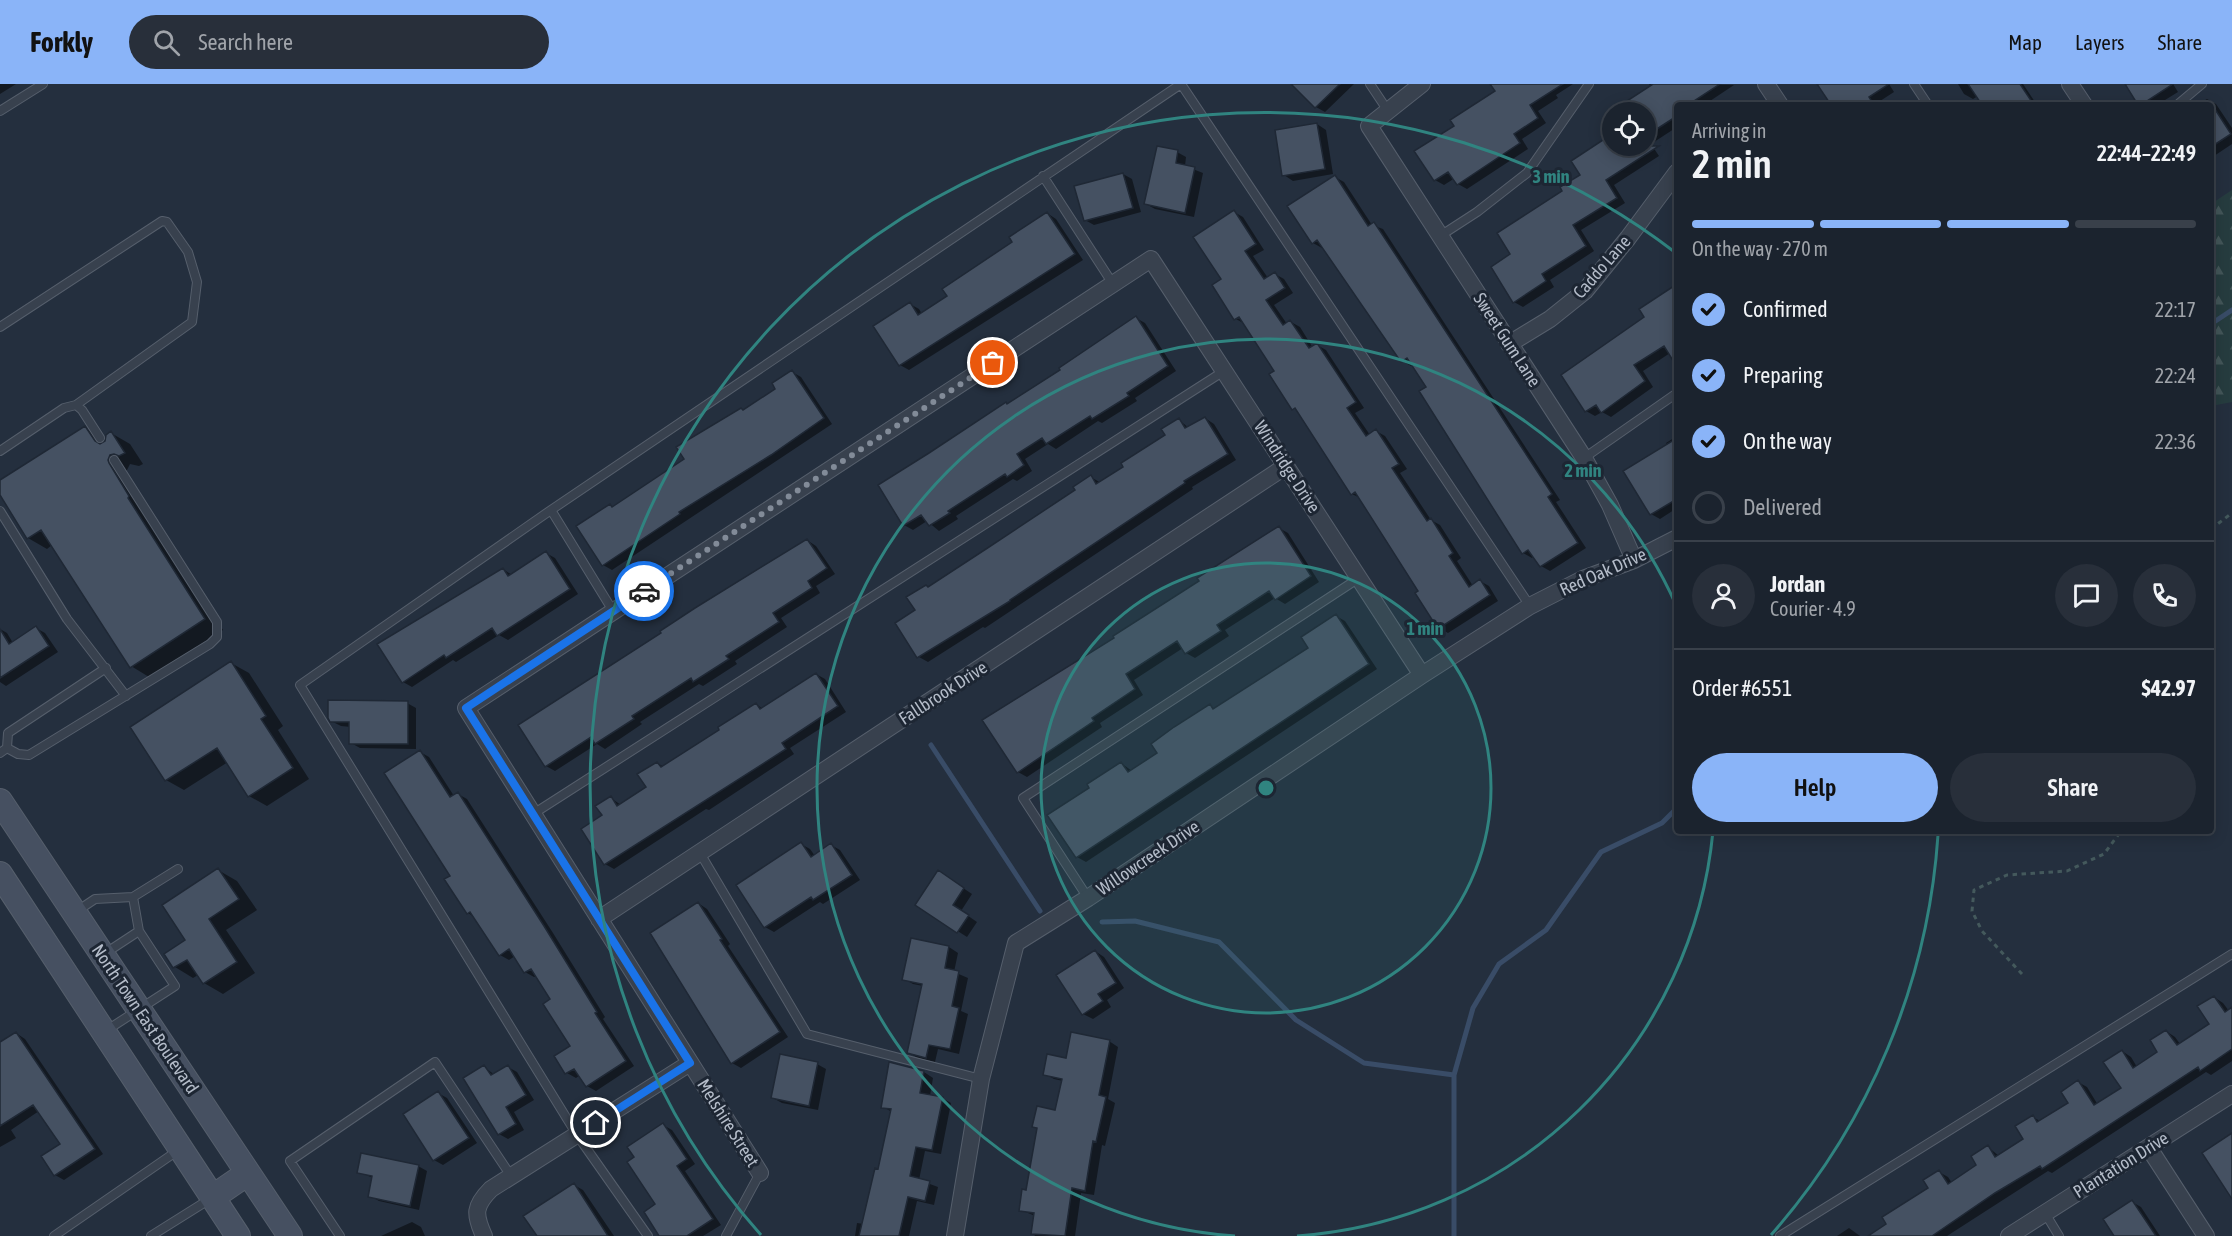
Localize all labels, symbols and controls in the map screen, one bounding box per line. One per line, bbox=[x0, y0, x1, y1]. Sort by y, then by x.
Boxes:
search box bbox=[129, 15, 549, 69]
text: Forkly bbox=[30, 26, 93, 58]
icon: search bbox=[150, 26, 183, 59]
text: Search here bbox=[198, 29, 293, 55]
text: Map bbox=[2008, 30, 2042, 54]
text: Layers bbox=[2075, 30, 2125, 54]
text: Share bbox=[2158, 30, 2202, 54]
map controls bbox=[1602, 102, 1656, 156]
button: locate bbox=[1602, 102, 1656, 156]
text: Arriving in bbox=[1692, 119, 1766, 142]
text: 22:44–22:49 bbox=[2097, 140, 2196, 166]
text: 2 min bbox=[1692, 142, 1772, 186]
text: 3 min bbox=[1533, 166, 1570, 187]
street label: Caddo Lane bbox=[1569, 231, 1635, 303]
text: On the way · 270 m bbox=[1692, 237, 1828, 260]
street label: Sweet Gum Lane bbox=[1469, 289, 1546, 391]
icon: check bbox=[1692, 293, 1725, 326]
text: Confirmed bbox=[1743, 296, 1828, 322]
text: 22:17 bbox=[2155, 298, 2196, 321]
pin bbox=[967, 337, 1018, 388]
icon: bag bbox=[976, 346, 1009, 379]
icon: check bbox=[1692, 359, 1725, 392]
text: Preparing bbox=[1743, 362, 1823, 388]
text: 22:24 bbox=[2155, 364, 2196, 387]
street label: Windridge Drive bbox=[1250, 417, 1325, 517]
icon: check bbox=[1692, 425, 1725, 458]
text: On the way bbox=[1743, 428, 1832, 454]
text: 22:36 bbox=[2155, 430, 2196, 453]
text: 2 min bbox=[1565, 460, 1602, 481]
text: Delivered bbox=[1743, 494, 1822, 520]
street label: Red Oak Drive bbox=[1556, 543, 1649, 600]
courier bbox=[614, 561, 674, 621]
button: person bbox=[1692, 564, 1755, 627]
button: chat bbox=[2055, 564, 2118, 627]
button: phone bbox=[2133, 564, 2196, 627]
text: Jordan bbox=[1770, 571, 1825, 597]
icon: car bbox=[628, 575, 661, 608]
text: Courier · 4.9 bbox=[1770, 597, 1856, 620]
text: 1 min bbox=[1407, 618, 1444, 639]
street label: Fallbrook Drive bbox=[895, 656, 991, 729]
text: Order #6551 bbox=[1692, 675, 1792, 701]
text: $42.97 bbox=[2141, 675, 2196, 701]
button: Help bbox=[1692, 753, 1938, 822]
button: Share bbox=[1950, 753, 2196, 822]
centre of rings bbox=[1256, 778, 1276, 798]
street label: Willowcreek Drive bbox=[1093, 816, 1203, 900]
street label: North Town East Boulevard bbox=[88, 940, 203, 1097]
street label: Melshire Street bbox=[693, 1075, 764, 1171]
pin bbox=[570, 1097, 621, 1148]
icon: home bbox=[579, 1106, 612, 1139]
street label: Plantation Drive bbox=[2069, 1127, 2172, 1202]

